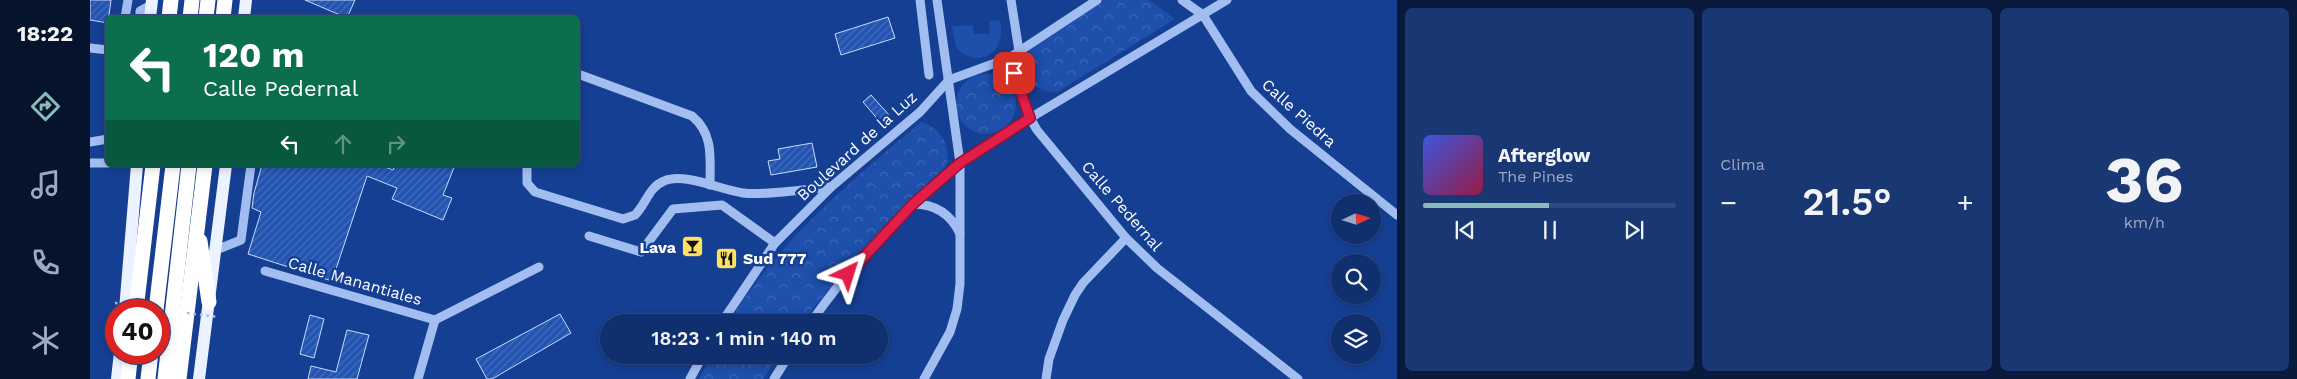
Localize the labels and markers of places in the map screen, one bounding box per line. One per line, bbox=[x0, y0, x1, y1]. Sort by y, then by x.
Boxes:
pin bbox=[993, 52, 1035, 94]
bar icon: Lava bbox=[680, 235, 704, 259]
place label: Lava bbox=[639, 238, 677, 257]
restaurant icon: Sud 777 bbox=[715, 246, 739, 270]
place label: Sud 777 bbox=[743, 249, 807, 268]

